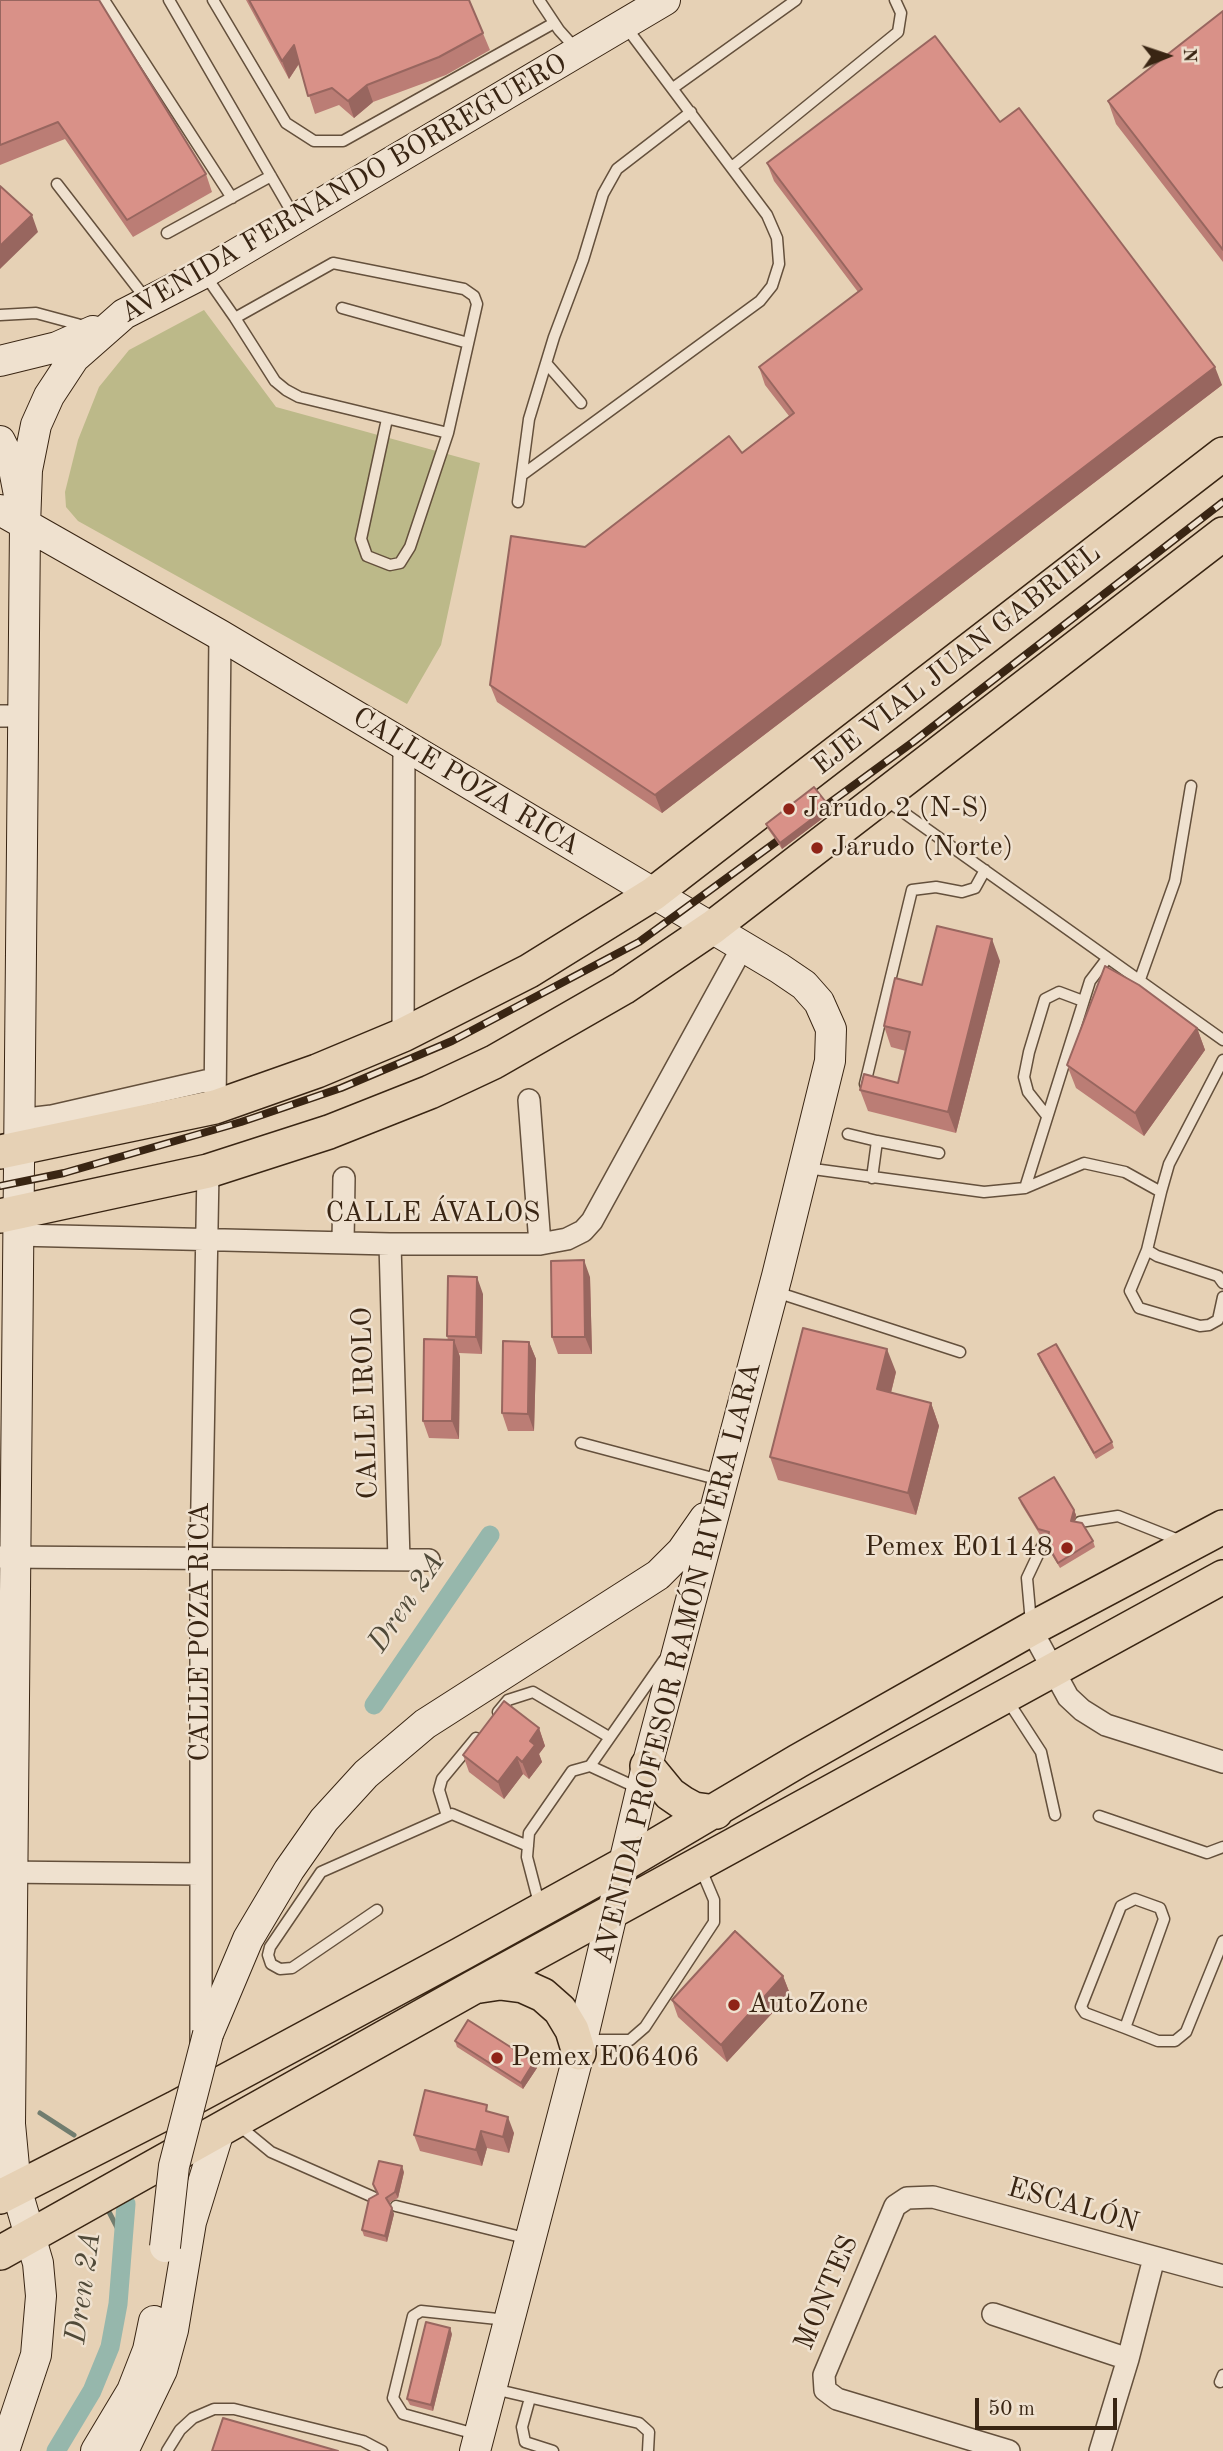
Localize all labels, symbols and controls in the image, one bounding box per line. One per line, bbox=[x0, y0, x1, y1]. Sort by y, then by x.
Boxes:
north arrow bbox=[1132, 21, 1202, 91]
street label: AVENIDA FERNANDO BORREGUERO bbox=[115, 47, 573, 331]
text: N bbox=[1179, 48, 1198, 63]
street label: EJE VIAL JUAN GABRIEL bbox=[806, 537, 1108, 783]
street label: CALLE POZA RICA bbox=[346, 701, 586, 863]
place label: Jarudo 2 (N-S) bbox=[803, 792, 989, 826]
marker: Jarudo 2 (N-S) bbox=[781, 801, 797, 817]
place label: Jarudo (Norte) bbox=[831, 831, 1013, 865]
marker: Jarudo (Norte) bbox=[809, 840, 825, 856]
street label: CALLE ÁVALOS bbox=[326, 1197, 540, 1231]
street label: CALLE IROLO bbox=[346, 1306, 386, 1500]
street label: AVENIDA PROFESOR RAMÓN RIVERA LARA bbox=[587, 1359, 769, 1967]
street label: CALLE POZA RICA bbox=[184, 1502, 218, 1762]
place label: Pemex E01148 bbox=[865, 1531, 1053, 1565]
marker: Pemex E01148 bbox=[1059, 1540, 1075, 1556]
water label: Dren 2A bbox=[361, 1546, 453, 1660]
place label: AutoZone bbox=[748, 1988, 868, 2022]
marker: AutoZone bbox=[726, 1997, 742, 2013]
place label: Pemex E06406 bbox=[511, 2041, 699, 2075]
marker: Pemex E06406 bbox=[489, 2050, 505, 2066]
street label: ESCALÓN bbox=[1003, 2171, 1143, 2241]
water label: Dren 2A bbox=[58, 2230, 110, 2346]
street label: MONTES bbox=[788, 2231, 866, 2355]
scale bar bbox=[978, 2384, 1120, 2428]
text: 50 m bbox=[988, 2399, 1035, 2420]

